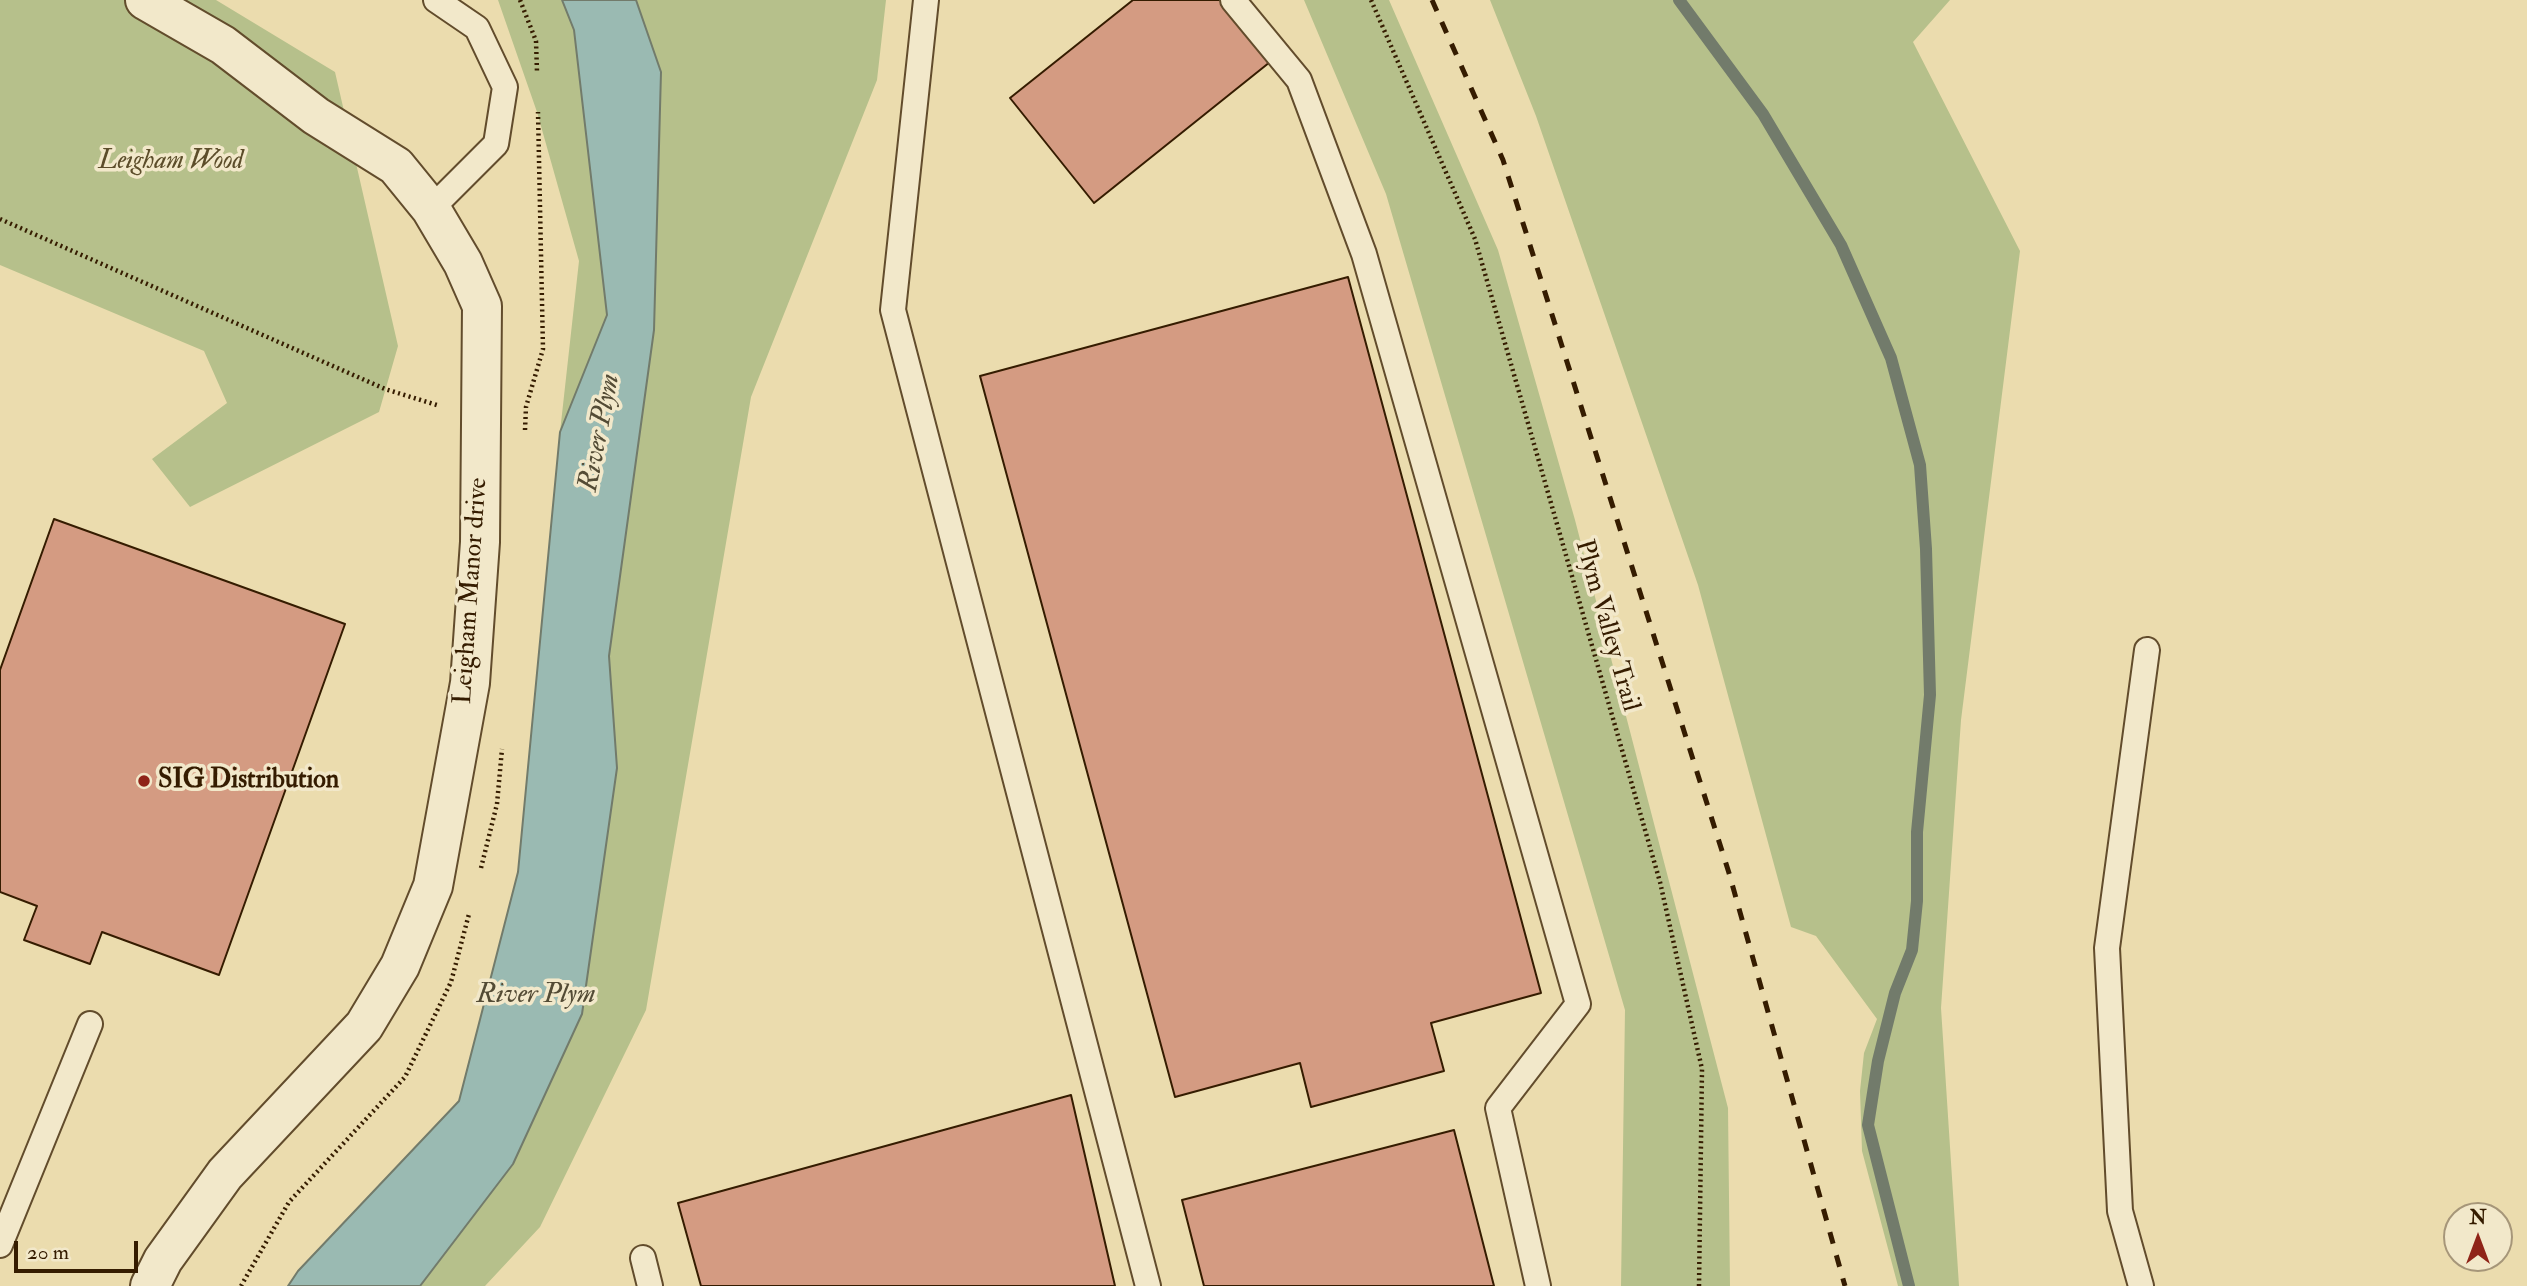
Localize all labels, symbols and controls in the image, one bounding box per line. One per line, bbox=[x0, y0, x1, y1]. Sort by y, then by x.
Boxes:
park label: Leigham Wood bbox=[99, 146, 243, 178]
water label: River Plym bbox=[573, 371, 629, 495]
street label: Leigham Manor drive bbox=[449, 477, 495, 705]
street label: Plym Valley Trail bbox=[1567, 537, 1645, 715]
place label: SIG Distribution bbox=[158, 765, 339, 797]
marker: SIG Distribution bbox=[136, 773, 152, 789]
water label: River Plym bbox=[476, 979, 596, 1013]
north arrow bbox=[2443, 1202, 2513, 1272]
text: N bbox=[2469, 1206, 2487, 1230]
scale bar bbox=[18, 1226, 142, 1270]
text: 20 m bbox=[27, 1239, 69, 1266]

